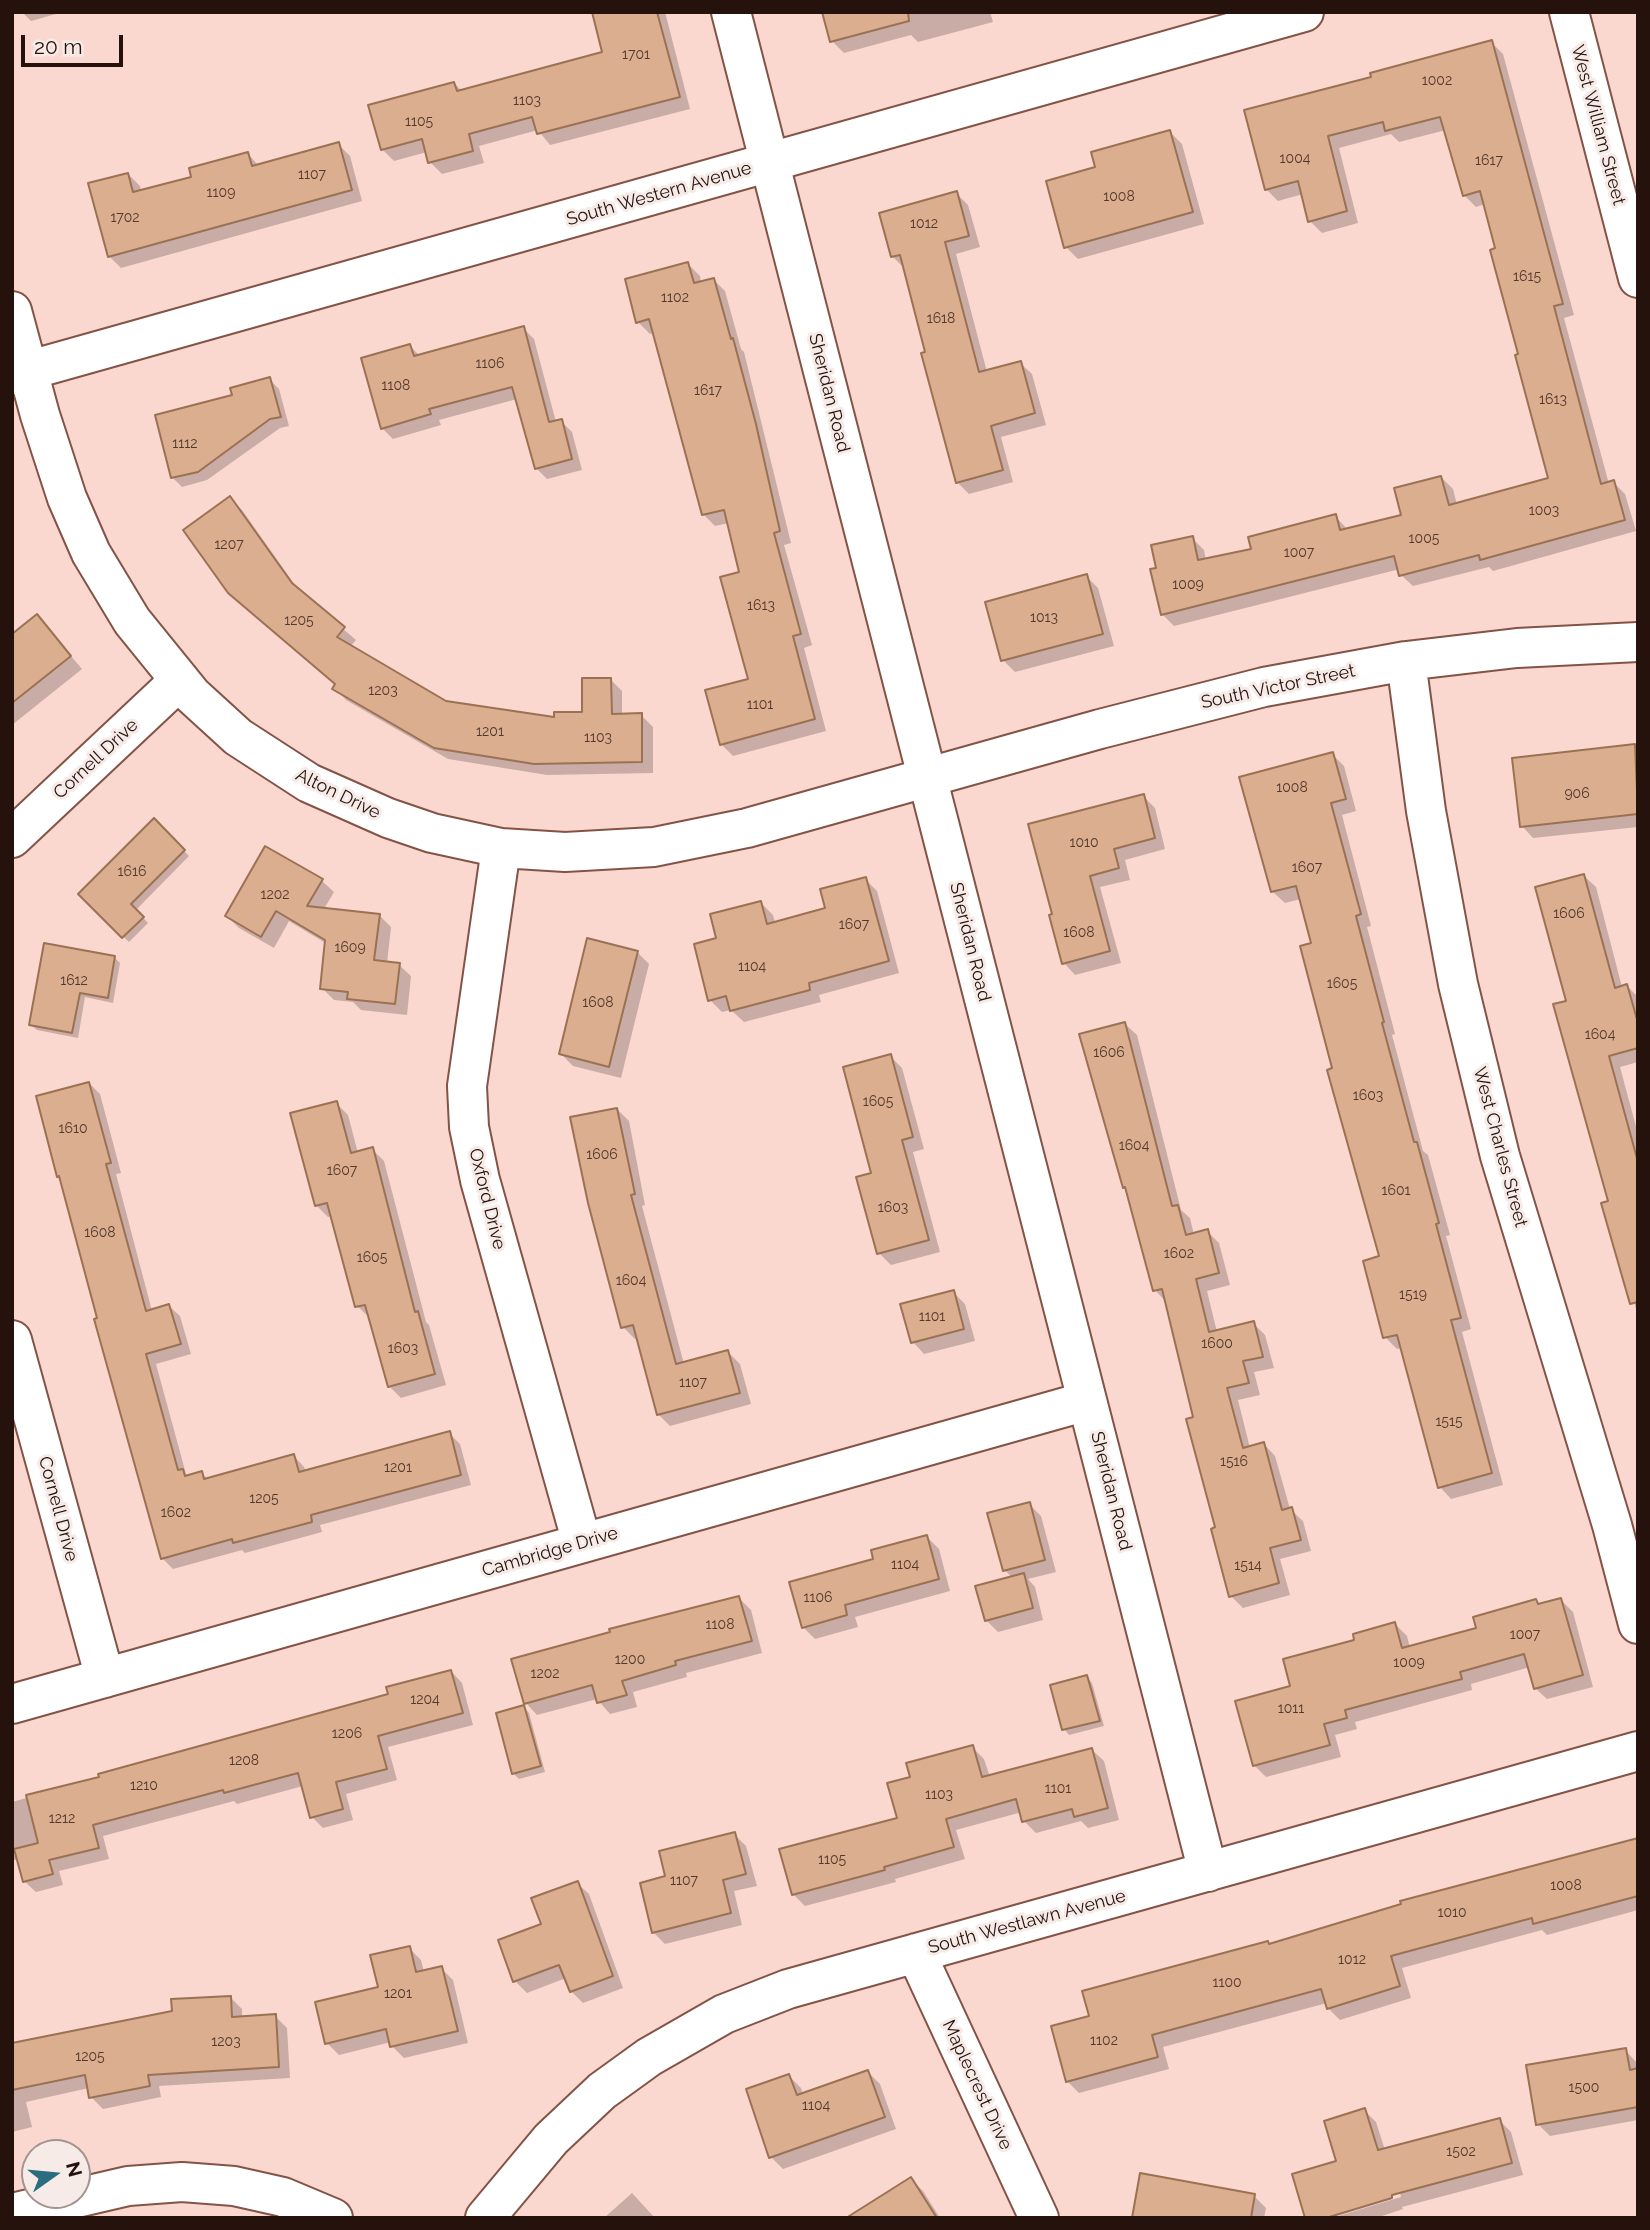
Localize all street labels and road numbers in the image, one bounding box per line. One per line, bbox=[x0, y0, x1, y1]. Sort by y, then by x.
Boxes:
street label: West William Street bbox=[1566, 43, 1630, 207]
street label: South Western Avenue bbox=[564, 157, 754, 231]
street label: Sheridan Road bbox=[804, 331, 854, 455]
street label: South Victor Street bbox=[1199, 660, 1357, 714]
street label: Cornell Drive bbox=[49, 714, 143, 804]
street label: Alton Drive bbox=[292, 764, 384, 824]
street label: Sheridan Road bbox=[945, 880, 995, 1004]
street label: West Charles Street bbox=[1468, 1064, 1532, 1230]
street label: Oxford Drive bbox=[464, 1146, 510, 1252]
street label: Sheridan Road bbox=[1086, 1429, 1136, 1553]
street label: Cornell Drive bbox=[34, 1454, 82, 1564]
street label: Cambridge Drive bbox=[480, 1522, 620, 1582]
street label: South Westlawn Avenue bbox=[926, 1885, 1128, 1959]
street label: Maplecrest Drive bbox=[937, 2017, 1017, 2153]

